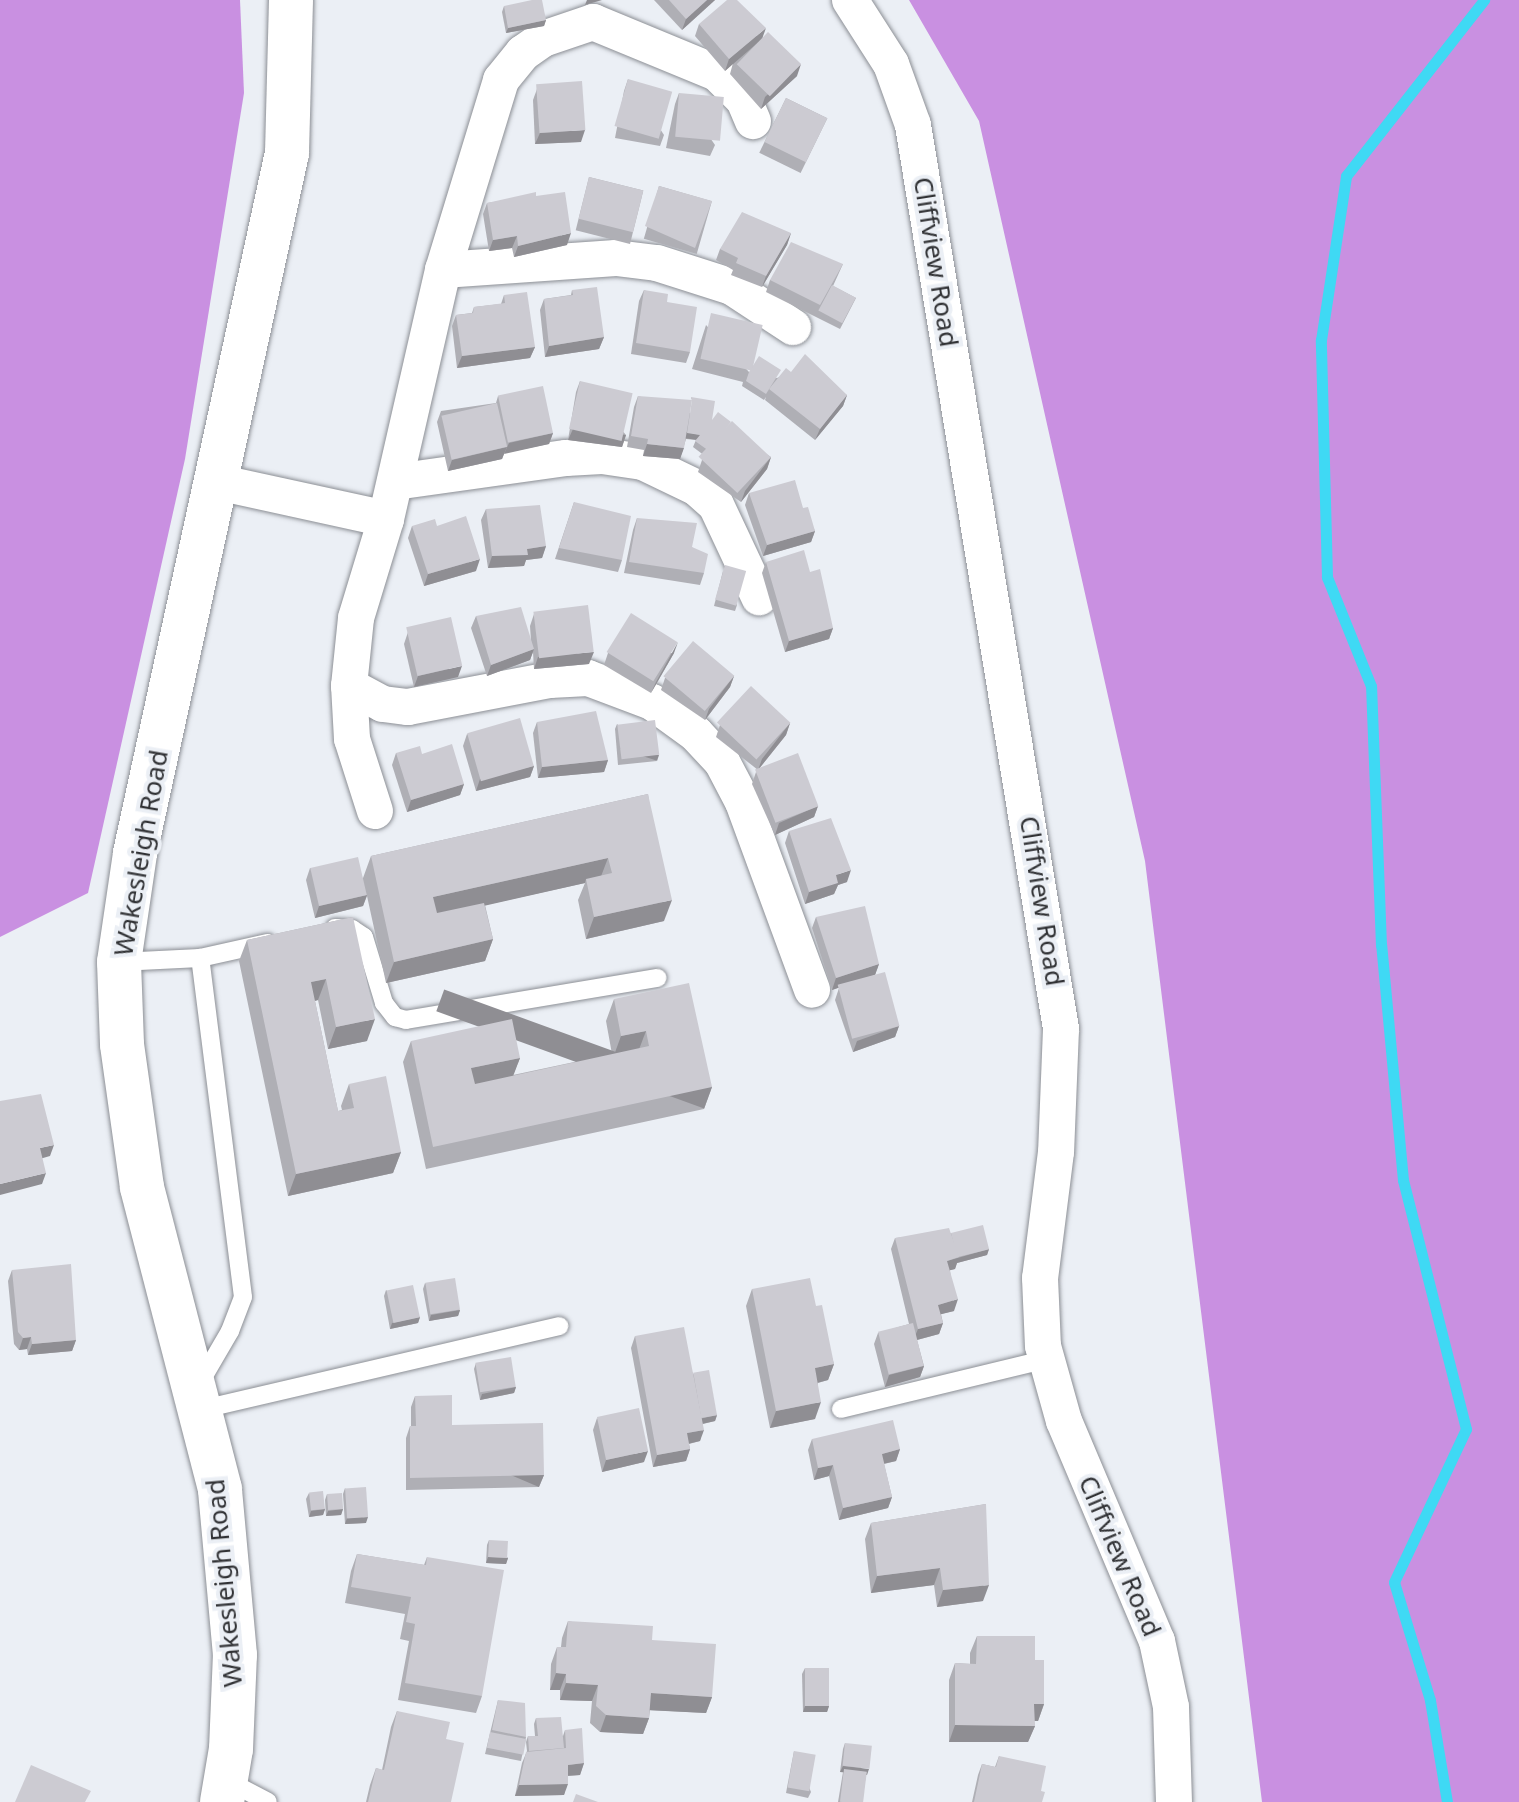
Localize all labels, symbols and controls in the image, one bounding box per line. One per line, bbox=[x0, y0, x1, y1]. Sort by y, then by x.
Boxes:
street label: Cliffview Road bbox=[907, 175, 965, 349]
street label: Wakesleigh Road bbox=[108, 748, 174, 958]
street label: Cliffview Road bbox=[1013, 814, 1071, 988]
street label: Cliffview Road bbox=[1072, 1471, 1168, 1641]
street label: Wakesleigh Road bbox=[199, 1478, 249, 1688]

